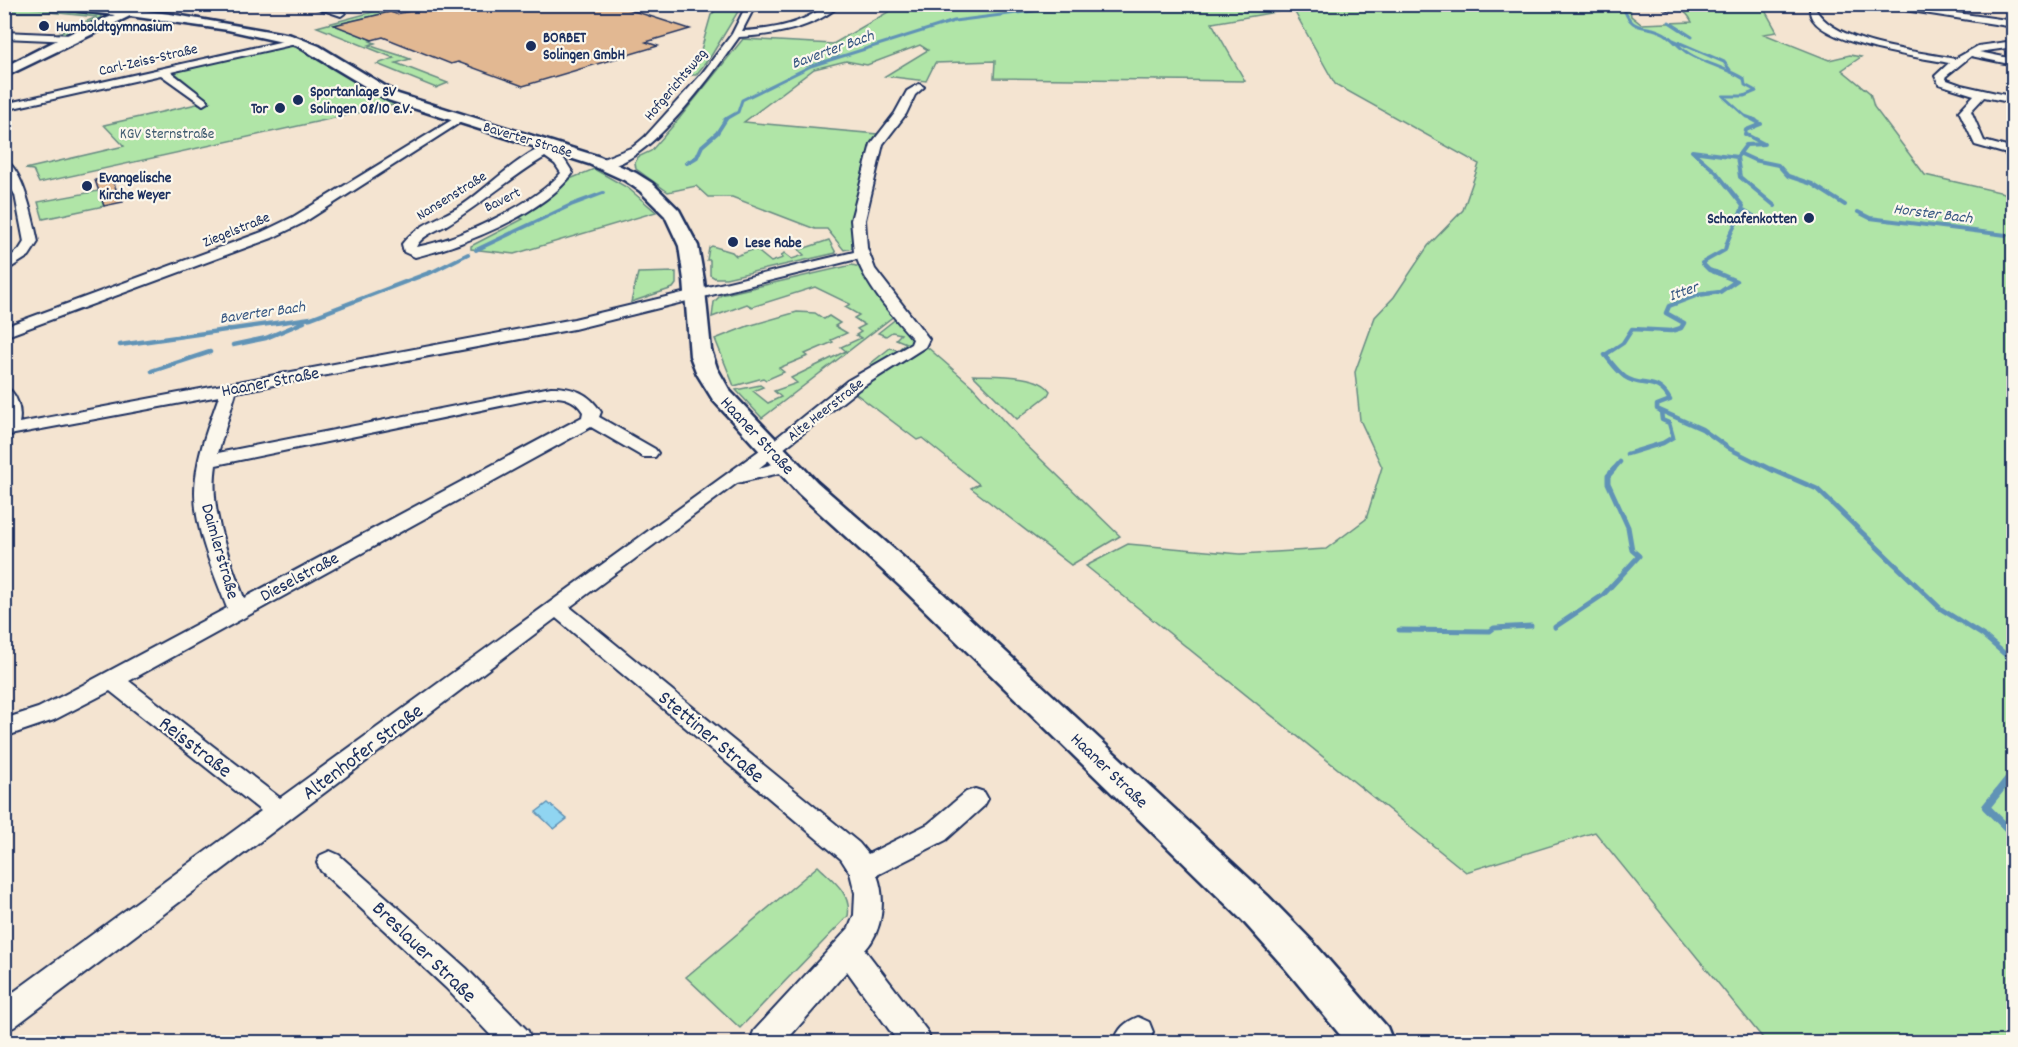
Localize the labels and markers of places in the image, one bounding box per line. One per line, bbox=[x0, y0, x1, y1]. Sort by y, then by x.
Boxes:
place label: Humboldtgymnasium bbox=[56, 17, 173, 39]
marker: Humboldtgymnasium bbox=[37, 19, 51, 33]
place label: BORBET Solingen GmbH bbox=[543, 28, 625, 67]
marker: BORBET Solingen GmbH bbox=[524, 39, 538, 53]
place label: Sportanlage SV Solingen 08/10 e.V. bbox=[310, 82, 413, 121]
marker: Sportanlage SV Solingen 08/10 e.V. bbox=[291, 93, 305, 107]
place label: Tor bbox=[251, 99, 268, 121]
marker: Tor bbox=[273, 101, 287, 115]
place label: Evangelische Kirche Weyer bbox=[99, 168, 172, 207]
marker: Evangelische Kirche Weyer bbox=[80, 179, 94, 193]
place label: Schaafenkotten bbox=[1707, 209, 1797, 231]
marker: Schaafenkotten bbox=[1802, 211, 1816, 225]
place label: Lese Rabe bbox=[745, 233, 802, 255]
marker: Lese Rabe bbox=[726, 235, 740, 249]

